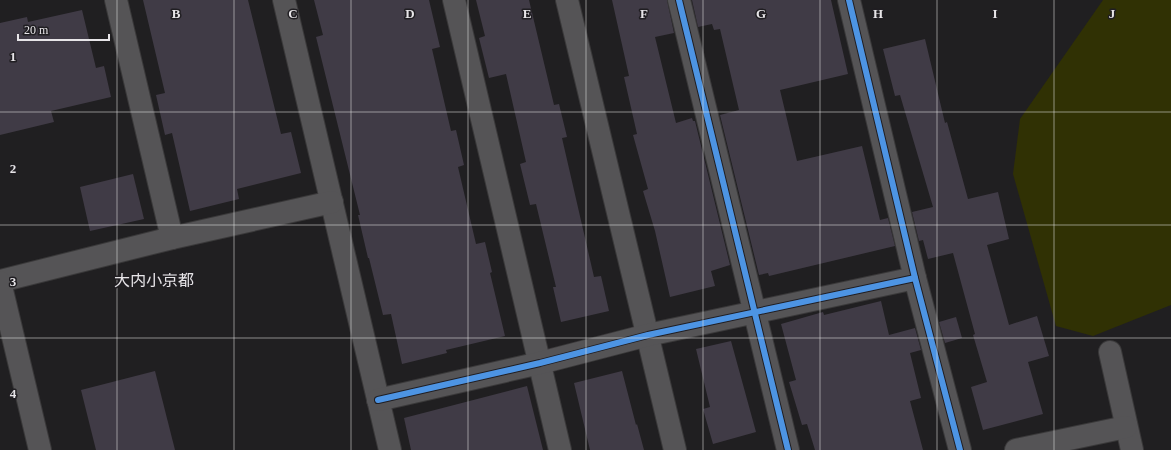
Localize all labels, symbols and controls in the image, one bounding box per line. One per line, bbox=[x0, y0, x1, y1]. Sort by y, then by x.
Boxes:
text: B bbox=[172, 6, 181, 21]
text: C bbox=[288, 6, 298, 21]
text: D bbox=[405, 6, 415, 21]
text: E bbox=[523, 6, 531, 21]
text: F bbox=[640, 6, 648, 21]
text: G bbox=[756, 6, 766, 21]
text: H bbox=[873, 6, 883, 21]
text: I bbox=[992, 6, 998, 21]
text: J bbox=[1109, 6, 1116, 21]
scale bar bbox=[18, 16, 109, 42]
text: 20 m bbox=[24, 23, 49, 37]
text: 1 bbox=[10, 49, 16, 64]
text: 2 bbox=[10, 161, 16, 176]
district label: 大内小京都 bbox=[114, 272, 194, 289]
text: 3 bbox=[10, 274, 17, 289]
text: 4 bbox=[10, 386, 17, 401]

